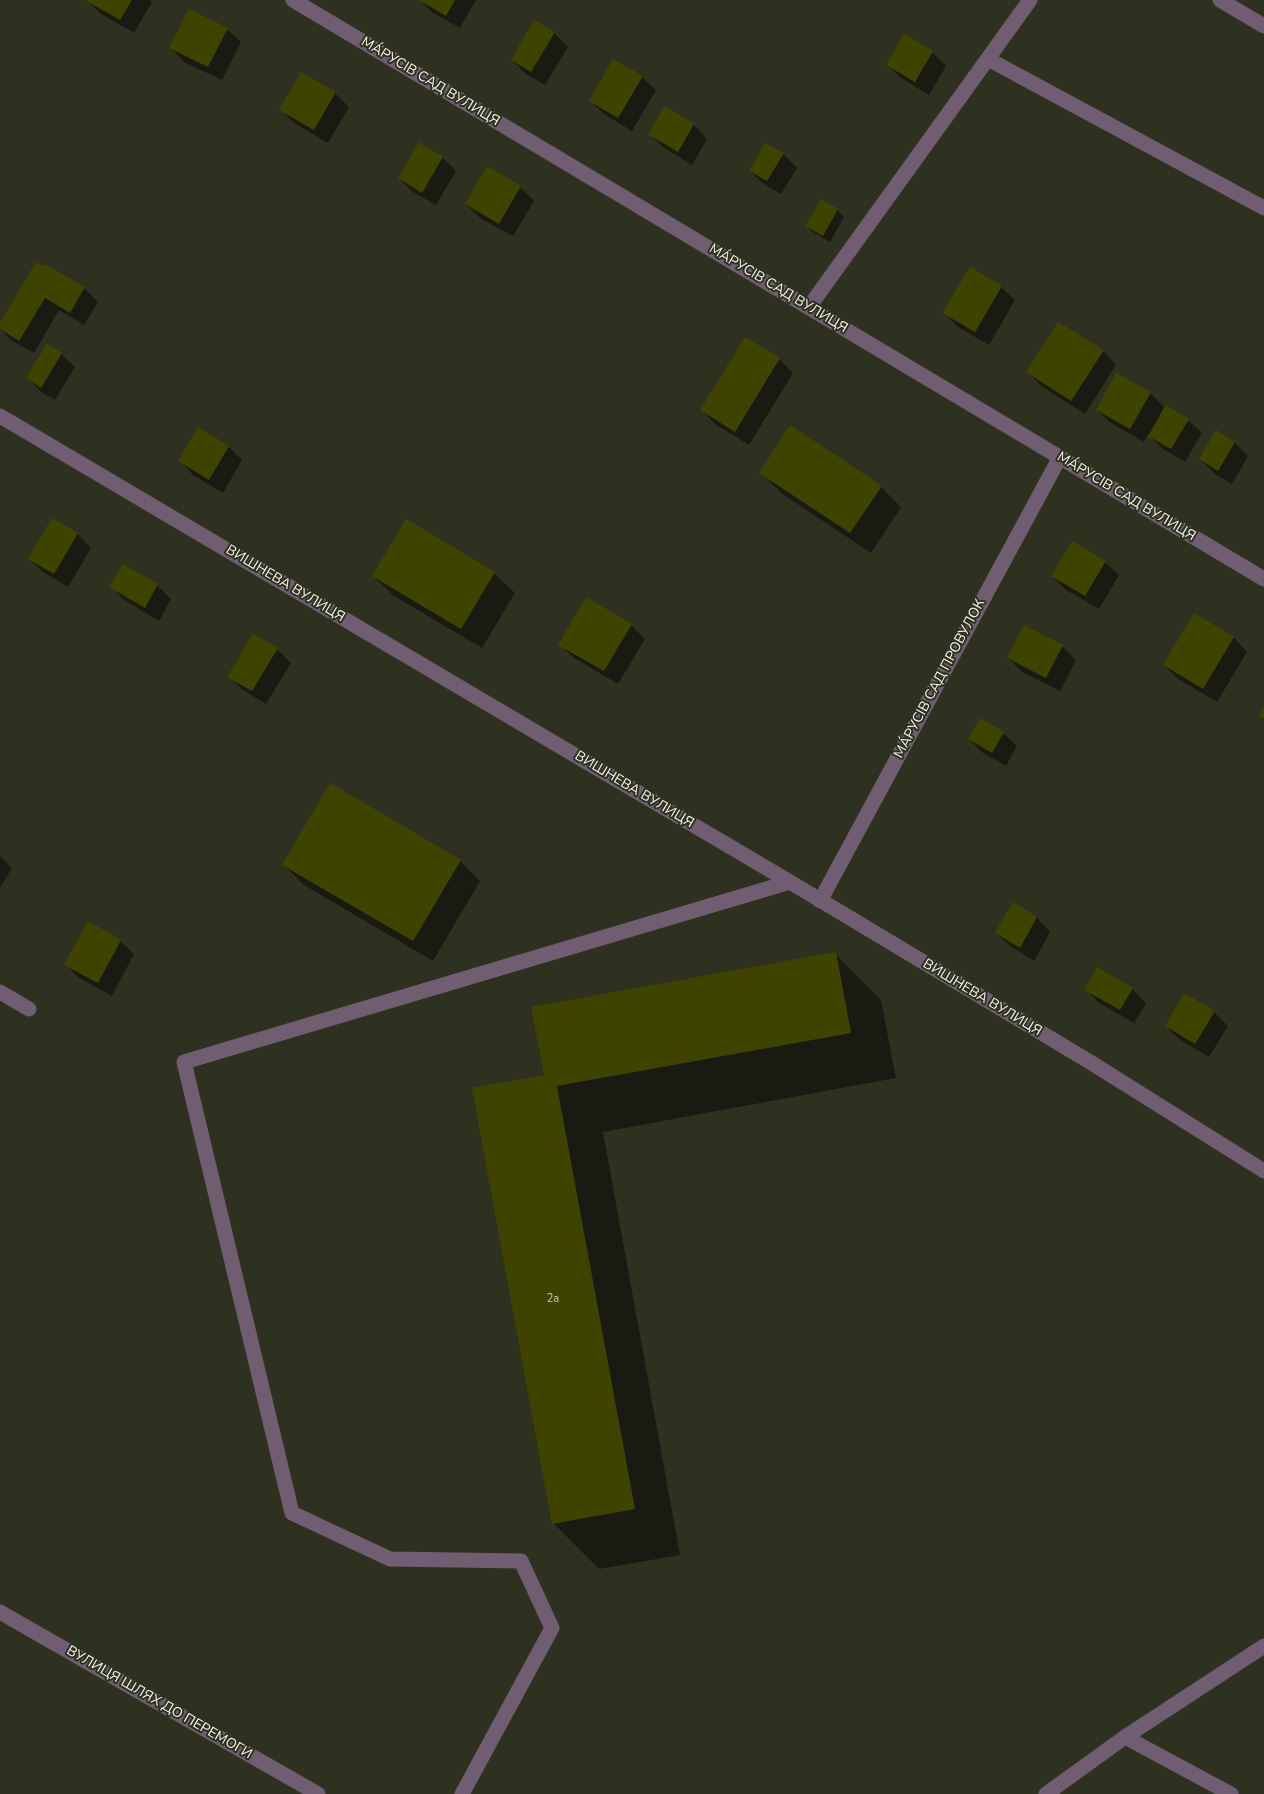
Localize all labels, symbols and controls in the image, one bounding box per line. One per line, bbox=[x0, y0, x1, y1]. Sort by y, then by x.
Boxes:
street label: МÁРУСІВ САД ВУЛИЦЯ bbox=[358, 34, 502, 130]
street label: МÁРУСІВ САД ВУЛИЦЯ bbox=[706, 241, 850, 337]
street label: МÁРУСІВ САД ВУЛИЦЯ bbox=[1054, 449, 1198, 545]
street label: ВИШНЕВА ВУЛИЦЯ bbox=[222, 542, 348, 626]
street label: МÁРУСІВ САД ПРОВУЛОК bbox=[891, 597, 989, 761]
street label: ВИШНЕВА ВУЛИЦЯ bbox=[571, 748, 697, 832]
street label: ВИШНЕВА ВУЛИЦЯ bbox=[919, 956, 1045, 1040]
house number: 2а bbox=[547, 1292, 559, 1306]
street label: ВУЛИЦЯ ШЛЯХ ДО ПЕРЕМОГИ bbox=[63, 1643, 255, 1763]

